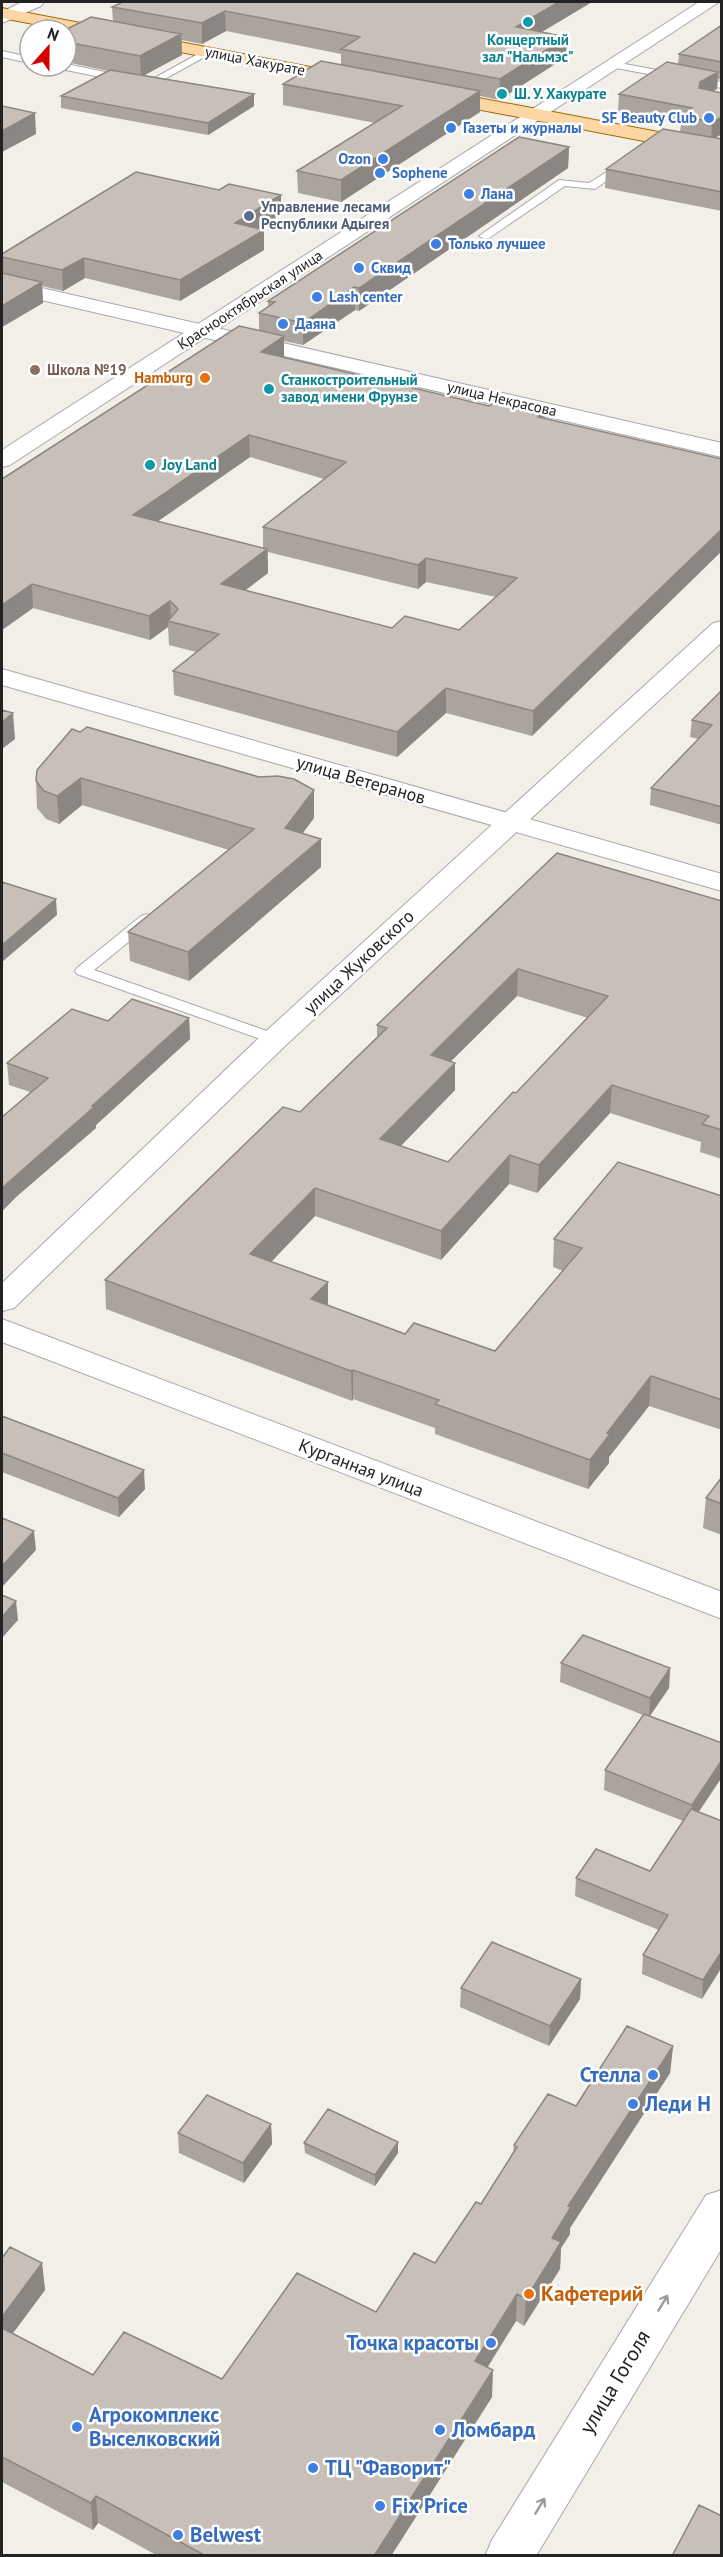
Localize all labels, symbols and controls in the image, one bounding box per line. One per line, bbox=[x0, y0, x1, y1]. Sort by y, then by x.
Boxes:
marker: Концертный зал "Нальмэс" bbox=[521, 15, 535, 29]
north arrow bbox=[18, 18, 78, 78]
text: N bbox=[45, 23, 62, 45]
place label: Концертный зал "Нальмэс" bbox=[482, 30, 574, 66]
street label: улица Хакурате bbox=[203, 41, 307, 80]
place label: Ш. У. Хакурате bbox=[514, 84, 607, 103]
marker: Ш. У. Хакурате bbox=[495, 87, 509, 101]
place label: SF Beauty Club bbox=[602, 108, 697, 127]
marker: SF Beauty Club bbox=[702, 111, 716, 125]
place label: Газеты и журналы bbox=[463, 118, 581, 137]
marker: Газеты и журналы bbox=[444, 121, 458, 135]
place label: Ozon bbox=[338, 149, 371, 168]
marker: Ozon bbox=[376, 152, 390, 166]
place label: Sophene bbox=[392, 163, 448, 182]
marker: Sophene bbox=[373, 166, 387, 180]
place label: Лана bbox=[480, 184, 513, 203]
marker: Лана bbox=[462, 187, 476, 201]
place label: Управление лесами Республики Адыгея bbox=[260, 197, 390, 233]
marker: Управление лесами Республики Адыгея bbox=[242, 209, 256, 223]
place label: Только лучшее bbox=[448, 234, 546, 253]
marker: Только лучшее bbox=[429, 237, 443, 251]
street label: Краснооктябрьская улица bbox=[173, 245, 326, 354]
place label: Сквид bbox=[371, 258, 411, 277]
marker: Сквид bbox=[352, 261, 366, 275]
place label: Lash center bbox=[329, 287, 403, 306]
marker: Lash center bbox=[310, 290, 324, 304]
place label: Даяна bbox=[295, 314, 336, 333]
marker: Даяна bbox=[276, 317, 290, 331]
place label: Школа №19 bbox=[47, 360, 127, 379]
marker: Школа №19 bbox=[28, 363, 42, 377]
place label: Hamburg bbox=[134, 368, 193, 387]
place label: Станкостроительный завод имени Фрунзе bbox=[281, 370, 418, 406]
marker: Hamburg bbox=[198, 371, 212, 385]
street label: улица Некрасова bbox=[445, 377, 559, 420]
marker: Станкостроительный завод имени Фрунзе bbox=[262, 382, 276, 396]
place label: Joy Land bbox=[161, 455, 217, 474]
marker: Joy Land bbox=[143, 458, 157, 472]
street label: улица Ветеранов bbox=[294, 750, 428, 809]
street label: улица Жуковского bbox=[299, 905, 419, 1019]
street label: Курганная улица bbox=[295, 1433, 427, 1502]
place label: Стелла bbox=[580, 2061, 641, 2088]
marker: Стелла bbox=[646, 2068, 660, 2082]
place label: Леди Н bbox=[644, 2090, 711, 2117]
marker: Леди Н bbox=[626, 2097, 640, 2111]
place label: Кафетерий bbox=[541, 2280, 643, 2307]
marker: Кафетерий bbox=[522, 2287, 536, 2301]
one-way arrow bbox=[658, 2295, 670, 2312]
street label: улица Гоголя bbox=[573, 2325, 656, 2439]
place label: Точка красоты bbox=[346, 2329, 479, 2356]
marker: Точка красоты bbox=[484, 2336, 498, 2350]
place label: Агрокомплекс Выселковский bbox=[89, 2401, 220, 2452]
place label: Ломбард bbox=[451, 2416, 535, 2443]
marker: Агрокомплекс Выселковский bbox=[70, 2420, 84, 2434]
marker: Ломбард bbox=[433, 2423, 447, 2437]
place label: ТЦ "Фаворит" bbox=[325, 2454, 452, 2481]
marker: ТЦ "Фаворит" bbox=[306, 2461, 320, 2475]
place label: Fix Price bbox=[392, 2492, 468, 2519]
one-way arrow bbox=[534, 2498, 546, 2515]
marker: Fix Price bbox=[373, 2499, 387, 2513]
place label: Belwest bbox=[190, 2521, 262, 2548]
marker: Belwest bbox=[171, 2528, 185, 2542]

